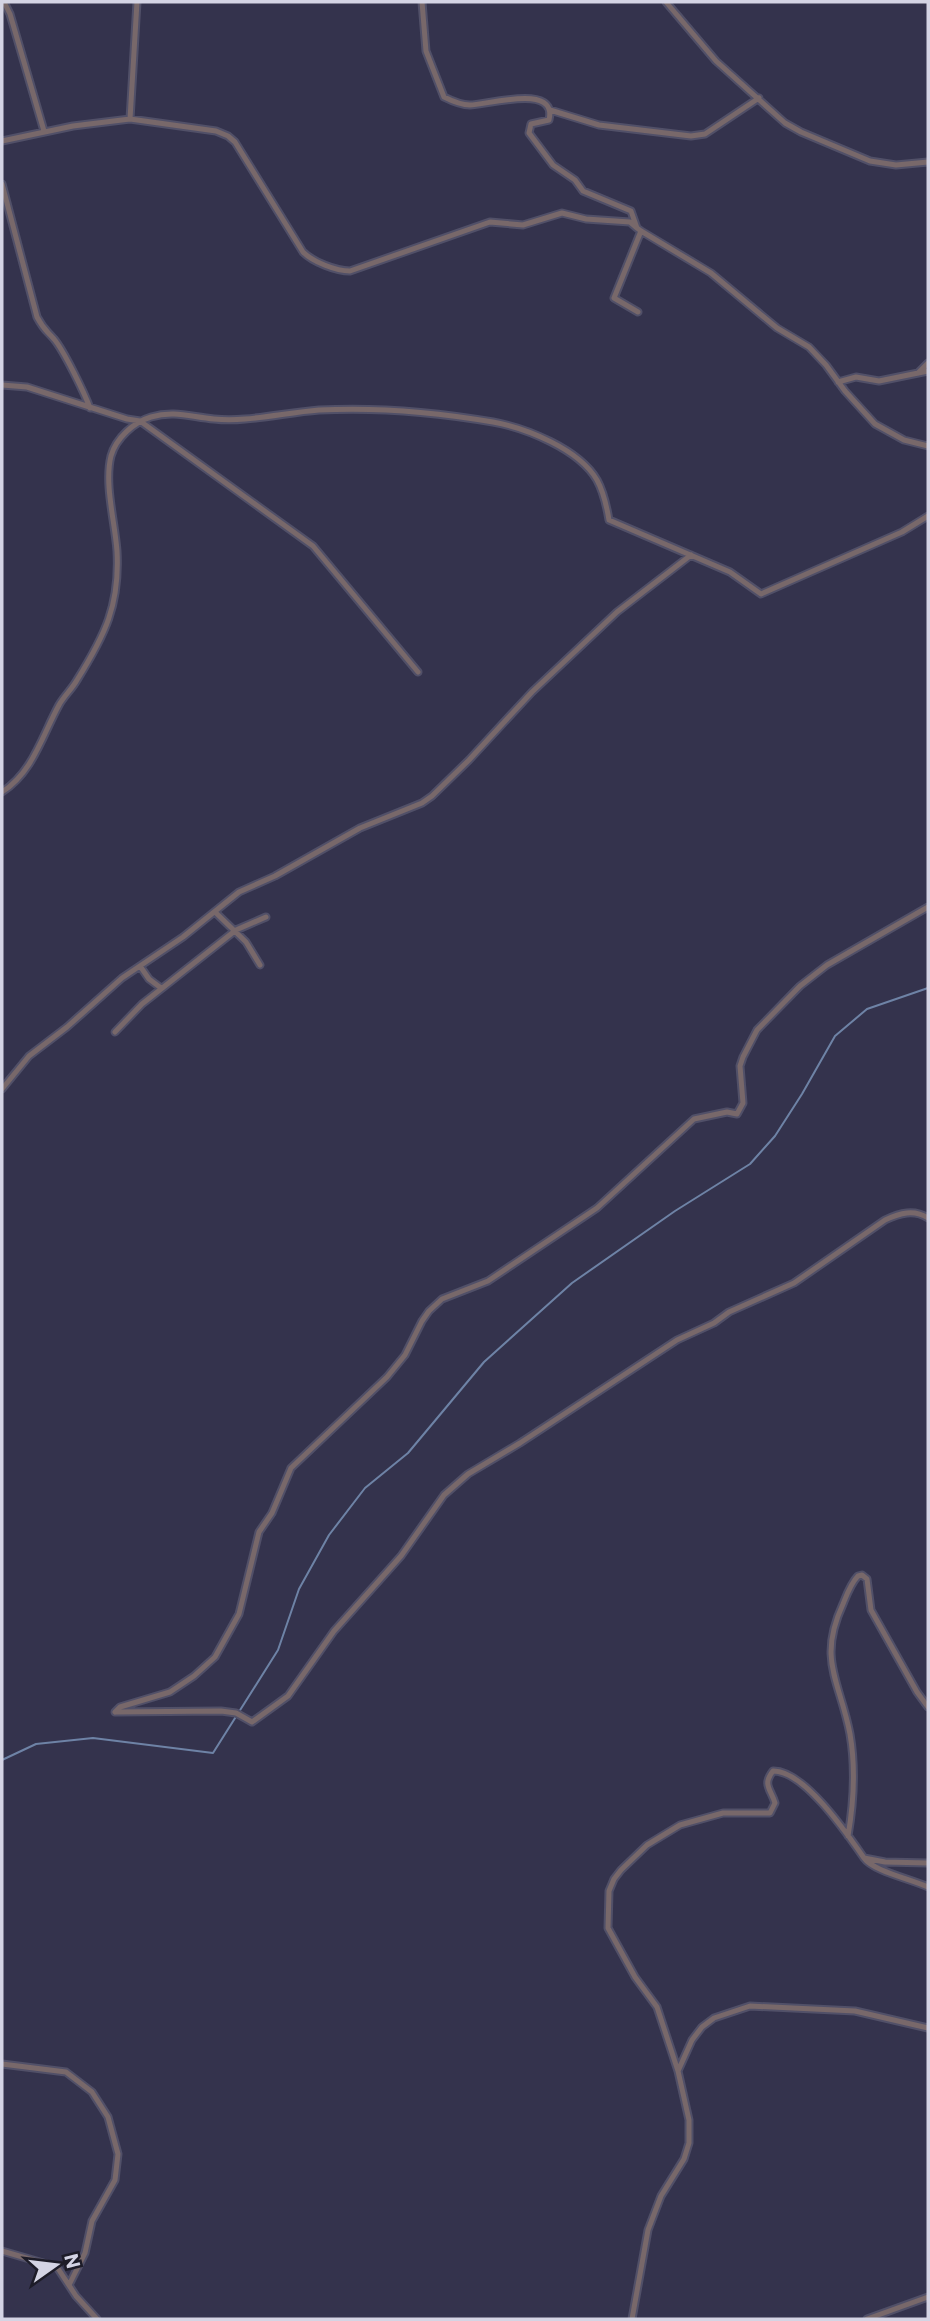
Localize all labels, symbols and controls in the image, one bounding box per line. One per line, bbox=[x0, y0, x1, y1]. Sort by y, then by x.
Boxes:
north arrow bbox=[21, 2230, 91, 2300]
text: N bbox=[60, 2251, 86, 2270]

